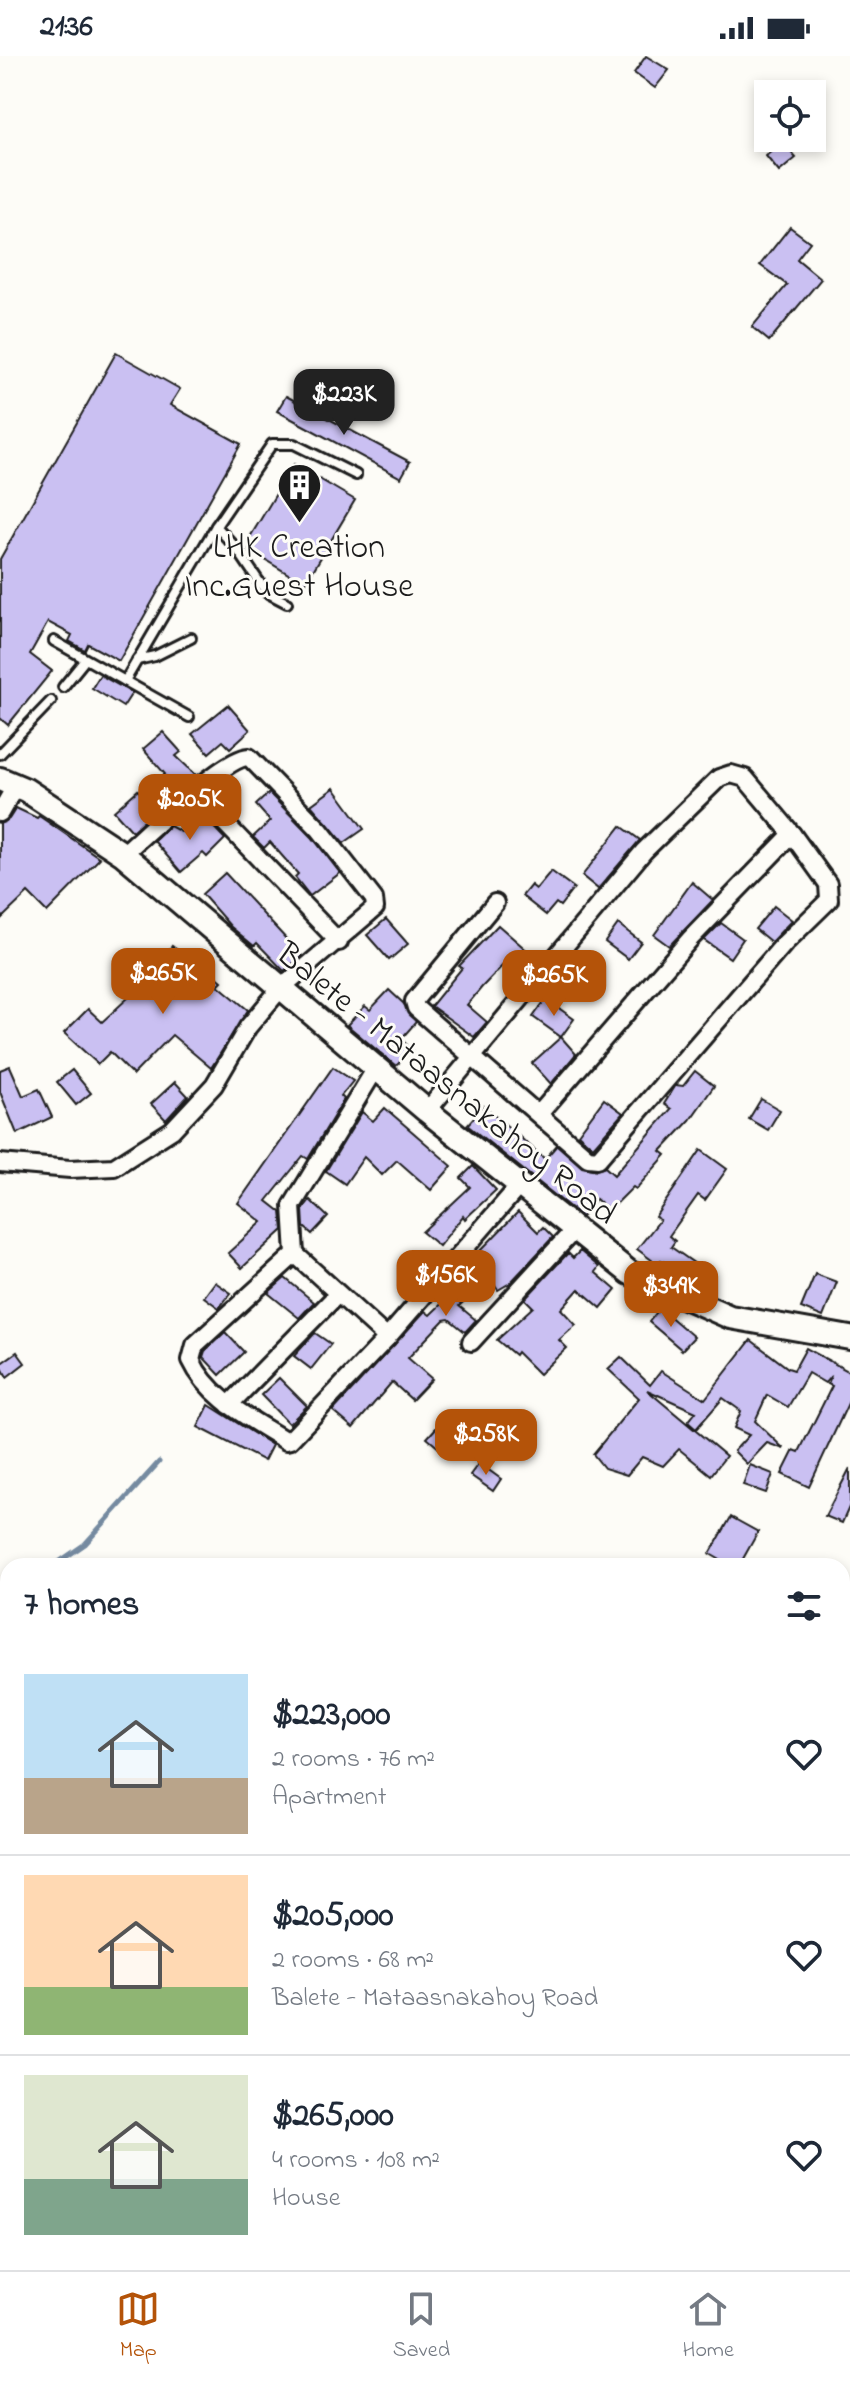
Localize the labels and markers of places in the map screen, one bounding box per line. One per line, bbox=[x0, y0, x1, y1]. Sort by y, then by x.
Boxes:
pin: $223K bbox=[288, 369, 400, 437]
building icon: LHK Creation Inc.Guest House bbox=[275, 461, 323, 524]
place label: LHK Creation Inc.Guest House bbox=[184, 524, 414, 613]
pin: $205K bbox=[134, 774, 246, 842]
pin: $265K bbox=[107, 948, 219, 1016]
pin: $265K bbox=[498, 950, 610, 1018]
pin: $156K bbox=[390, 1250, 502, 1318]
pin: $349K bbox=[615, 1261, 727, 1329]
pin: $258K bbox=[430, 1409, 542, 1477]

